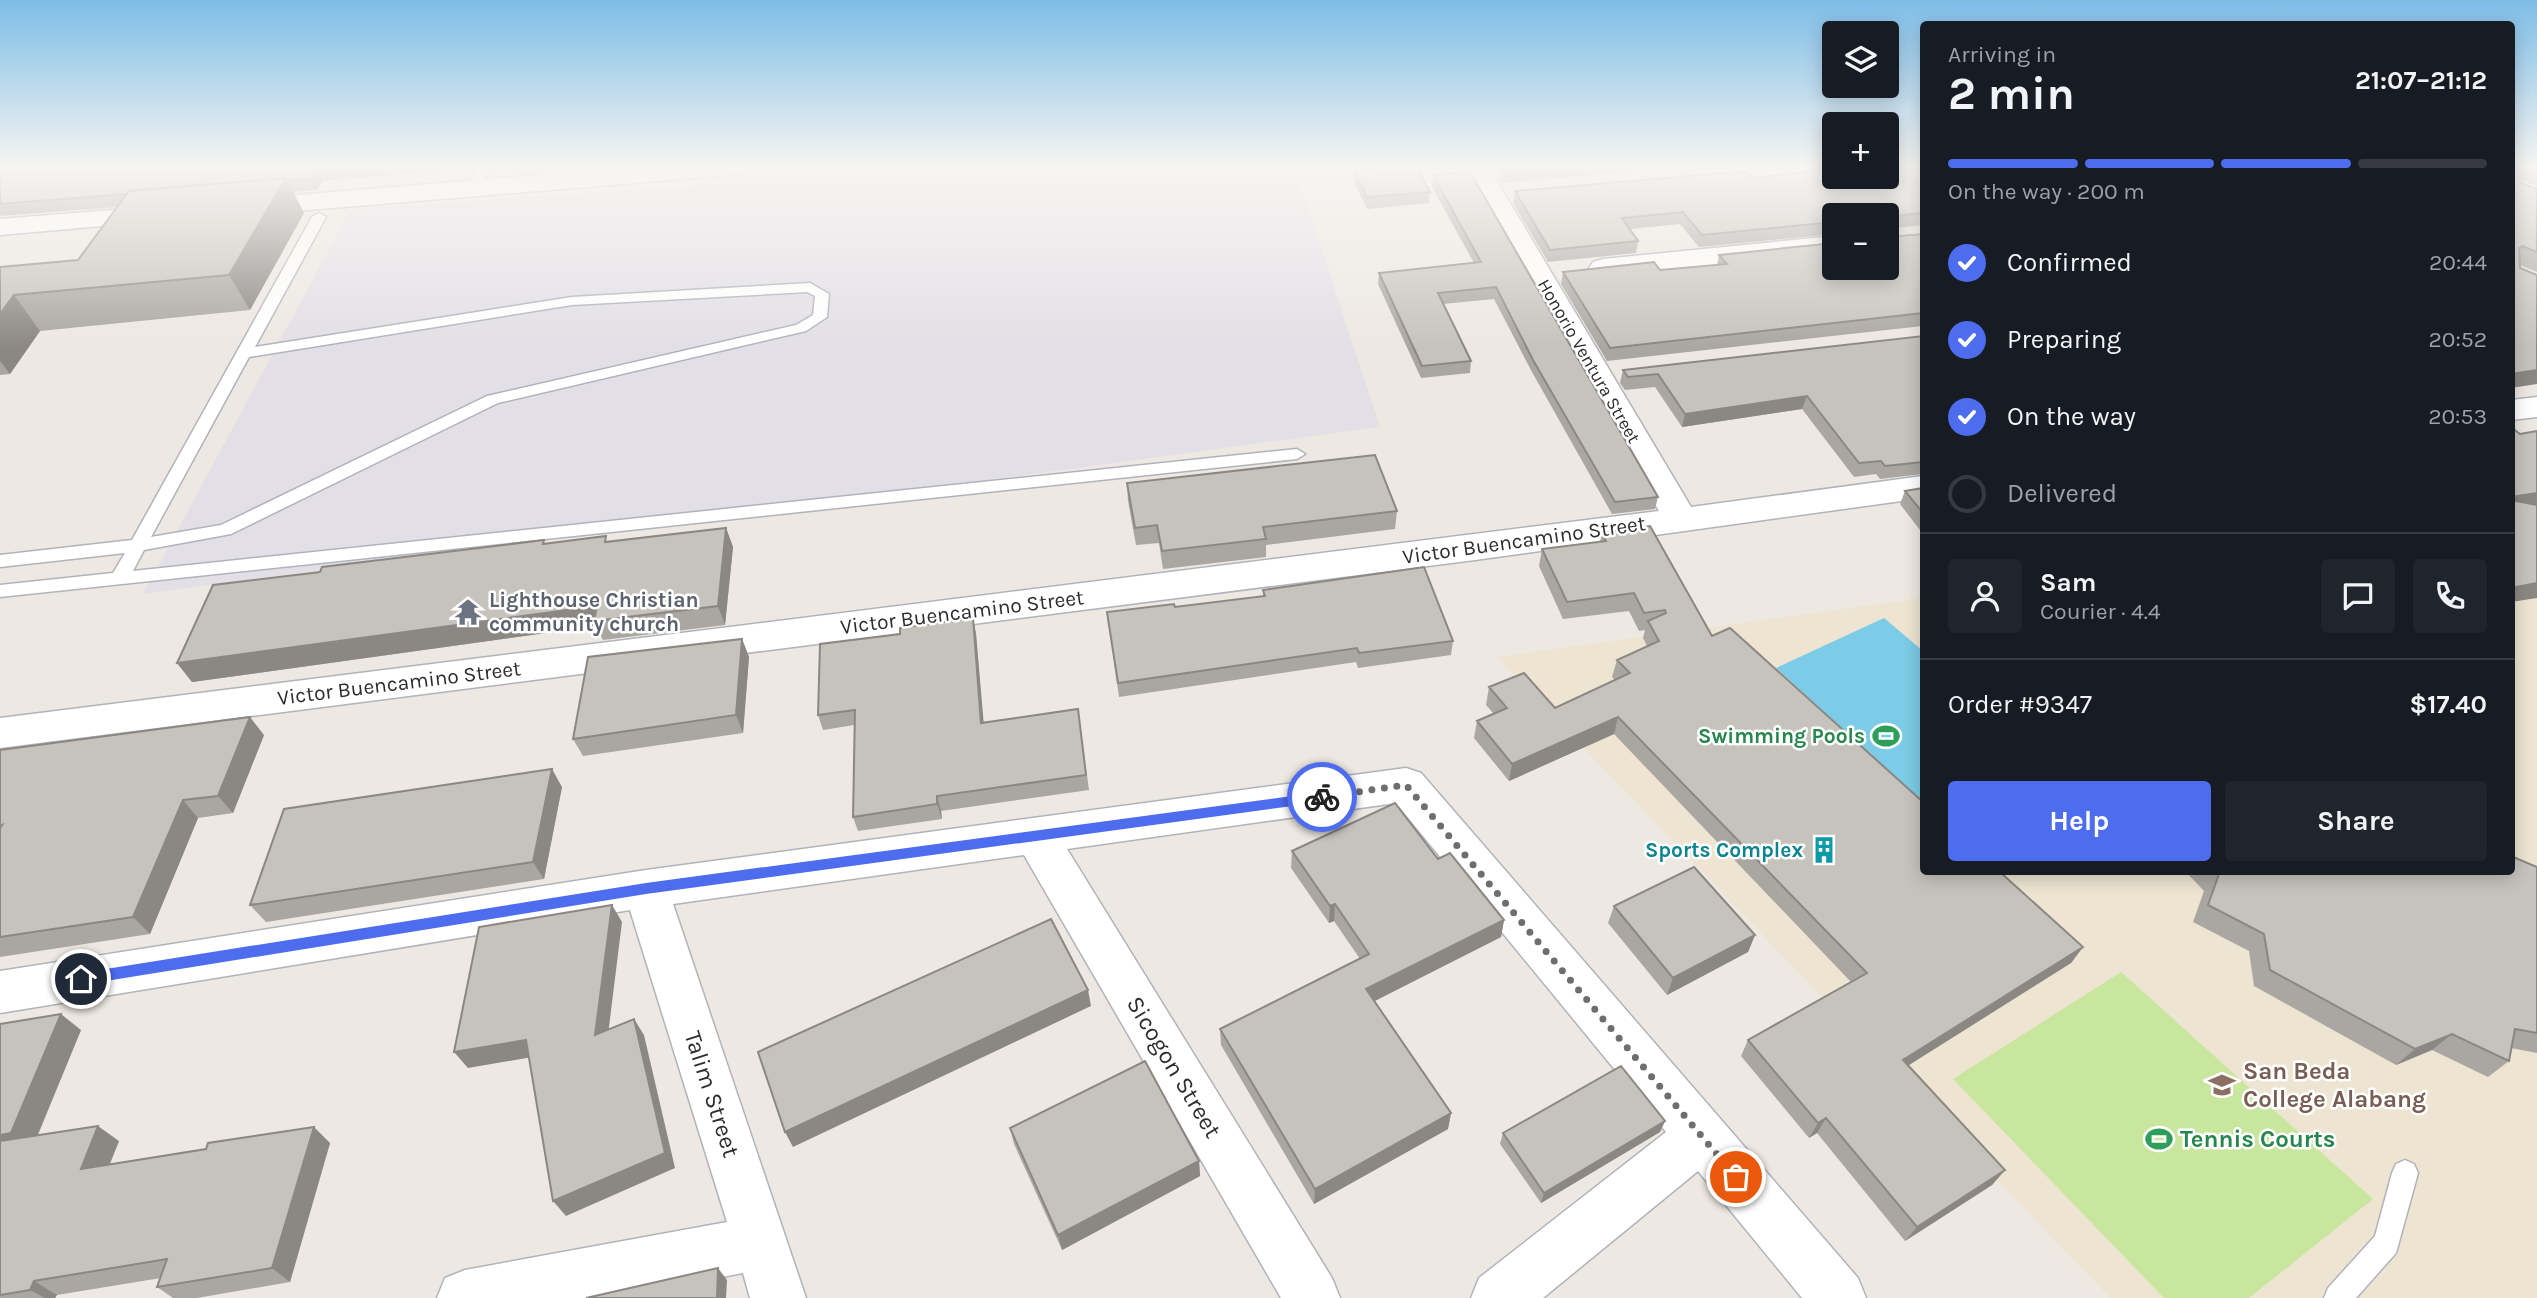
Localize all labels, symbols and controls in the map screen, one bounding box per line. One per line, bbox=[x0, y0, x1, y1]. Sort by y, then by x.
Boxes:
map controls bbox=[1822, 21, 1899, 280]
button: layers bbox=[1822, 21, 1899, 98]
text: Arriving in bbox=[1948, 41, 2056, 68]
text: 21:07–21:12 bbox=[2355, 65, 2487, 96]
text: 2 min bbox=[1948, 67, 2075, 121]
button: + bbox=[1822, 112, 1899, 189]
text: On the way · 200 m bbox=[1948, 178, 2145, 205]
button: − bbox=[1822, 203, 1899, 280]
icon: check bbox=[1948, 244, 1986, 282]
text: Confirmed bbox=[2007, 247, 2132, 278]
text: 20:44 bbox=[2429, 249, 2487, 276]
street label: Honorio Ventura Street bbox=[1533, 275, 1645, 447]
icon: check bbox=[1948, 321, 1986, 359]
text: Preparing bbox=[2007, 324, 2121, 355]
text: 20:52 bbox=[2428, 326, 2487, 353]
icon: check bbox=[1948, 398, 1986, 436]
text: On the way bbox=[2007, 401, 2136, 432]
text: 20:53 bbox=[2428, 403, 2487, 430]
text: Delivered bbox=[2007, 478, 2117, 509]
street label: Victor Buencamino Street bbox=[1401, 511, 1647, 569]
button: person bbox=[1948, 559, 2022, 633]
button: chat bbox=[2321, 559, 2395, 633]
button: phone bbox=[2413, 559, 2487, 633]
text: Sam bbox=[2040, 567, 2096, 598]
street label: Victor Buencamino Street bbox=[839, 585, 1085, 639]
place label: Lighthouse Christian community church bbox=[489, 588, 699, 636]
temple icon: Lighthouse Christian community church bbox=[453, 597, 483, 627]
text: Courier · 4.4 bbox=[2040, 598, 2161, 625]
street label: Victor Buencamino Street bbox=[276, 656, 522, 710]
text: Order #9347 bbox=[1948, 689, 2092, 720]
text: $17.40 bbox=[2409, 689, 2487, 720]
sports icon: Swimming Pools bbox=[1871, 721, 1901, 751]
place label: Swimming Pools bbox=[1698, 724, 1865, 748]
courier bbox=[1287, 762, 1357, 832]
icon: bike bbox=[1303, 778, 1341, 816]
button: Help bbox=[1948, 781, 2211, 861]
button: Share bbox=[2225, 781, 2487, 861]
building icon: Sports Complex bbox=[1809, 835, 1839, 865]
place label: Sports Complex bbox=[1645, 838, 1803, 862]
pin bbox=[51, 949, 111, 1009]
icon: home bbox=[62, 960, 100, 998]
street label: Sicogon Street bbox=[1121, 991, 1227, 1143]
street label: Talim Street bbox=[678, 1027, 746, 1161]
place label: San Beda College Alabang bbox=[2243, 1057, 2426, 1113]
school or university icon: San Beda College Alabang bbox=[2207, 1070, 2237, 1100]
sports icon: Tennis Courts bbox=[2144, 1124, 2174, 1154]
place label: Tennis Courts bbox=[2180, 1125, 2335, 1153]
pin bbox=[1706, 1147, 1766, 1207]
icon: bag bbox=[1717, 1158, 1755, 1196]

